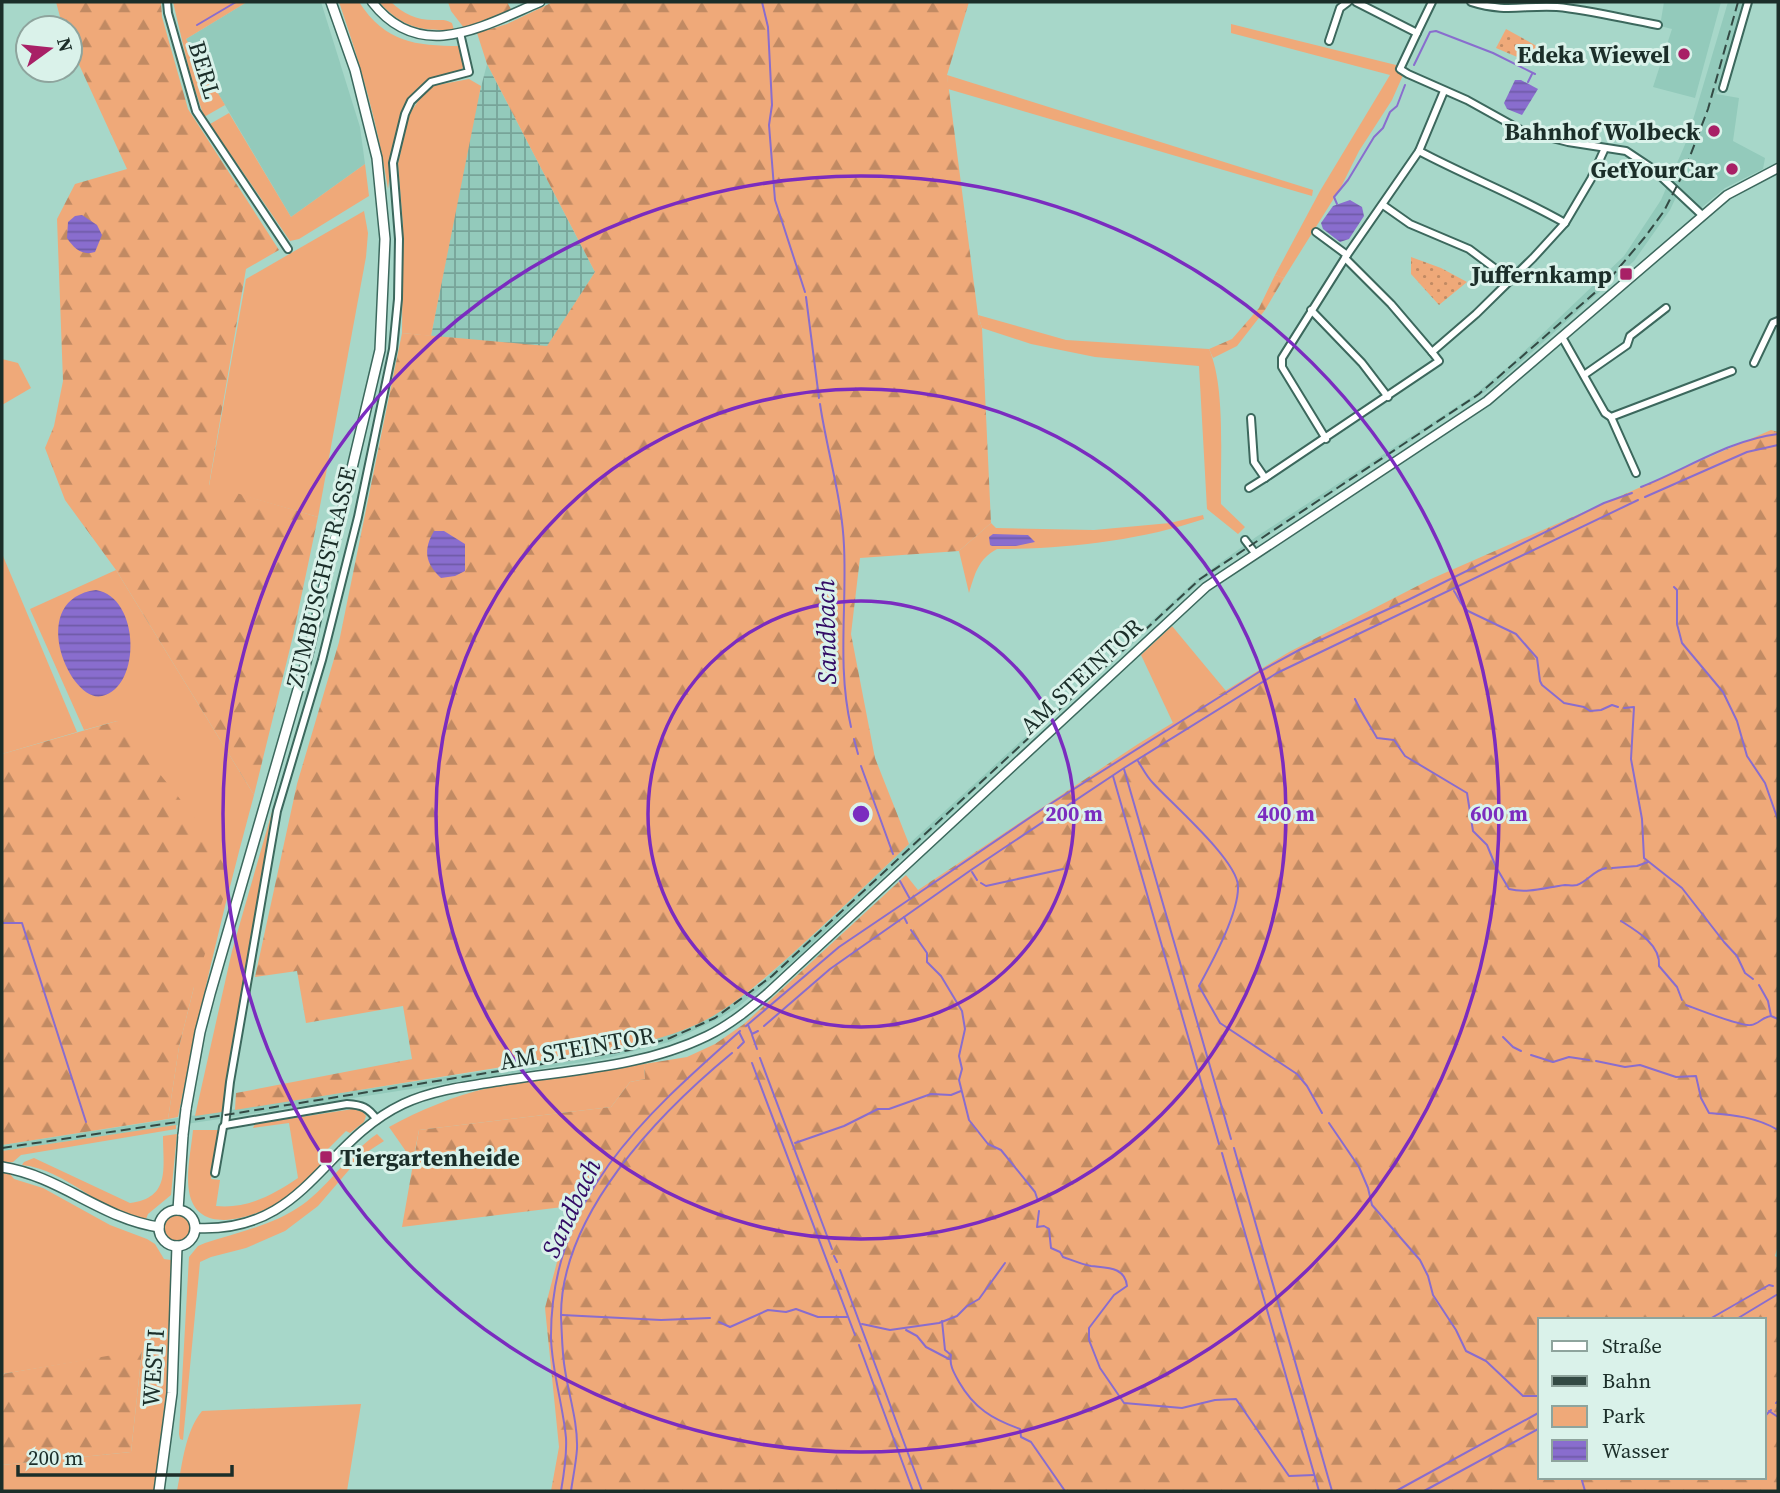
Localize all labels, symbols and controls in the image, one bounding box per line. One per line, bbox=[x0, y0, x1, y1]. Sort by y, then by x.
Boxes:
north arrow bbox=[14, 14, 84, 84]
text: N bbox=[51, 35, 80, 55]
street label: BERL bbox=[181, 37, 229, 103]
place label: Edeka Wiewel bbox=[1517, 38, 1670, 71]
marker: Edeka Wiewel bbox=[1676, 46, 1692, 62]
place label: Bahnhof Wolbeck bbox=[1504, 115, 1701, 148]
marker: Bahnhof Wolbeck bbox=[1706, 123, 1722, 139]
place label: GetYourCar bbox=[1590, 153, 1719, 186]
marker: GetYourCar bbox=[1724, 161, 1740, 177]
place label: Juffernkamp bbox=[1469, 258, 1612, 291]
marker: Juffernkamp bbox=[1618, 266, 1634, 282]
street label: ZUMBUSCHSTRASSE bbox=[278, 463, 364, 691]
water label: Sandbach bbox=[807, 579, 845, 685]
street label: AM STEINTOR bbox=[1012, 610, 1150, 742]
text: 200 m bbox=[1045, 799, 1103, 828]
text: 400 m bbox=[1257, 799, 1315, 828]
text: 600 m bbox=[1470, 799, 1528, 828]
centre of rings bbox=[849, 802, 873, 826]
street label: AM STEINTOR bbox=[497, 1018, 657, 1078]
place label: Tiergartenheide bbox=[340, 1141, 520, 1174]
marker: Tiergartenheide bbox=[318, 1149, 334, 1165]
water label: Sandbach bbox=[532, 1153, 610, 1263]
legend bbox=[1538, 1318, 1766, 1479]
street label: WEST I bbox=[134, 1328, 172, 1408]
text: Straße bbox=[1602, 1331, 1662, 1360]
text: Bahn bbox=[1602, 1366, 1652, 1395]
text: Park bbox=[1602, 1401, 1646, 1430]
scale bar bbox=[18, 1434, 231, 1478]
text: Wasser bbox=[1602, 1436, 1669, 1465]
text: 200 m bbox=[28, 1443, 83, 1472]

